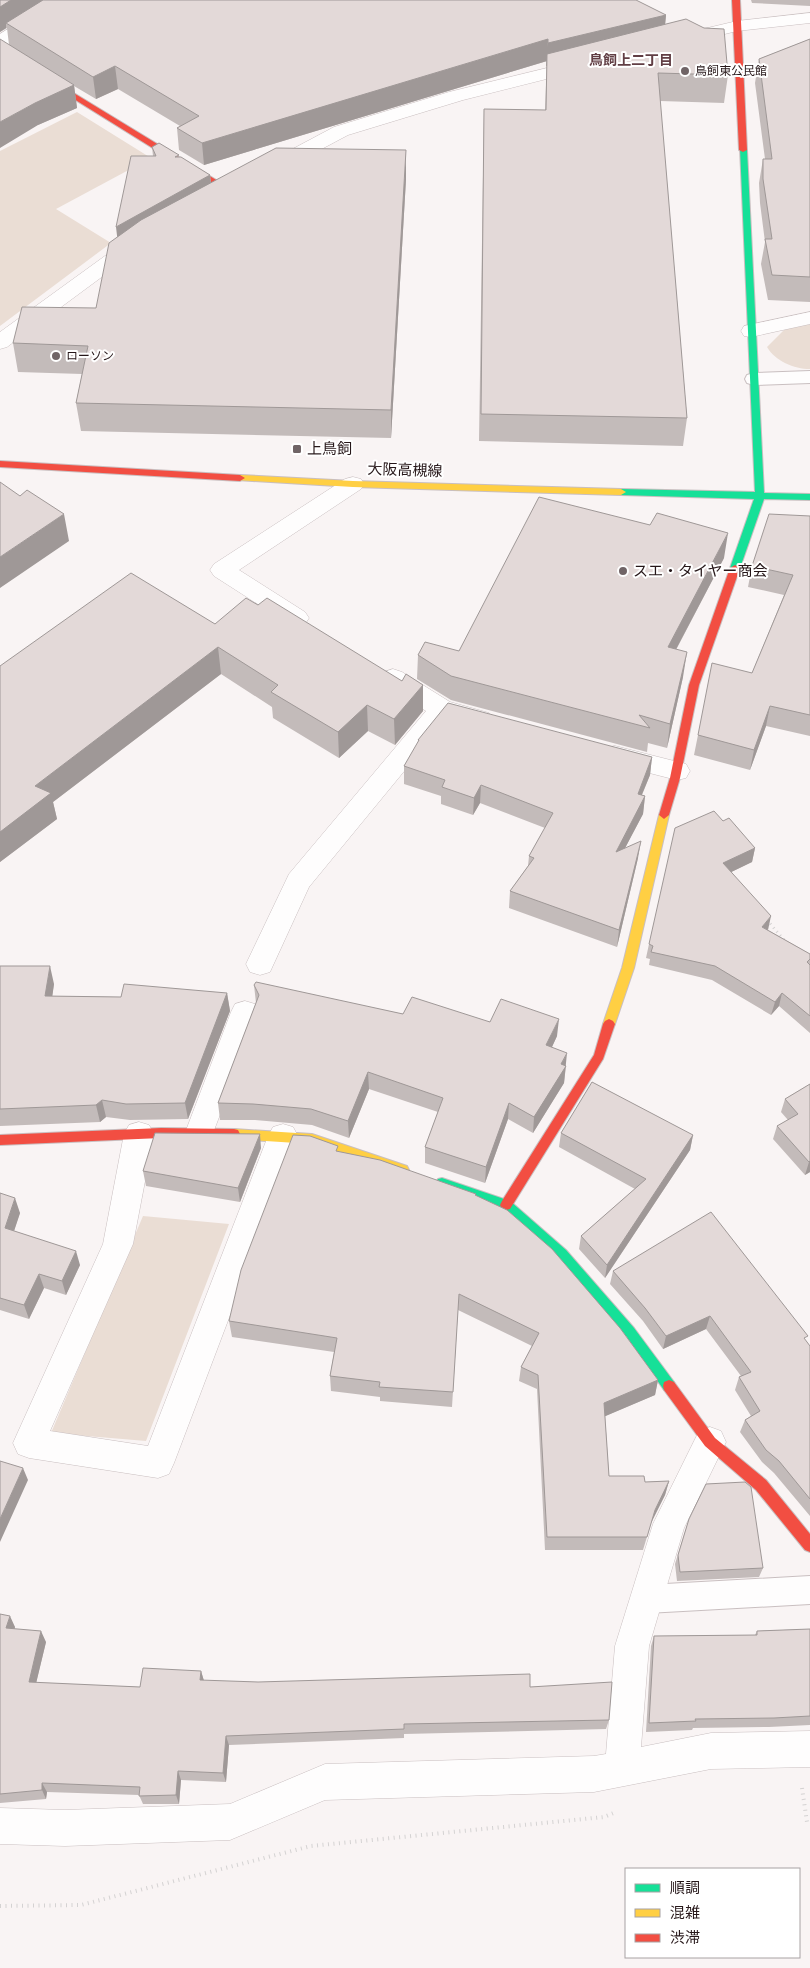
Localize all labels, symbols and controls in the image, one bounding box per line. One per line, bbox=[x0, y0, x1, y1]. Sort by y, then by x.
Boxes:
district label: 鳥飼上二丁目 bbox=[589, 51, 673, 69]
place label: 鳥飼東公民館 bbox=[695, 63, 767, 79]
marker: 鳥飼東公民館 bbox=[679, 65, 691, 77]
place label: ローソン bbox=[66, 348, 114, 364]
marker: ローソン bbox=[50, 350, 62, 362]
place label: 上鳥飼 bbox=[307, 439, 352, 459]
marker: 上鳥飼 bbox=[291, 443, 303, 455]
street label: 大阪高槻線 bbox=[367, 459, 443, 481]
place label: スエ・タイヤー商会 bbox=[633, 561, 768, 581]
marker: スエ・タイヤー商会 bbox=[617, 565, 629, 577]
legend bbox=[625, 1868, 800, 1958]
text: 順調 bbox=[670, 1878, 700, 1898]
text: 混雑 bbox=[670, 1903, 700, 1923]
text: 渋滞 bbox=[670, 1928, 700, 1948]

